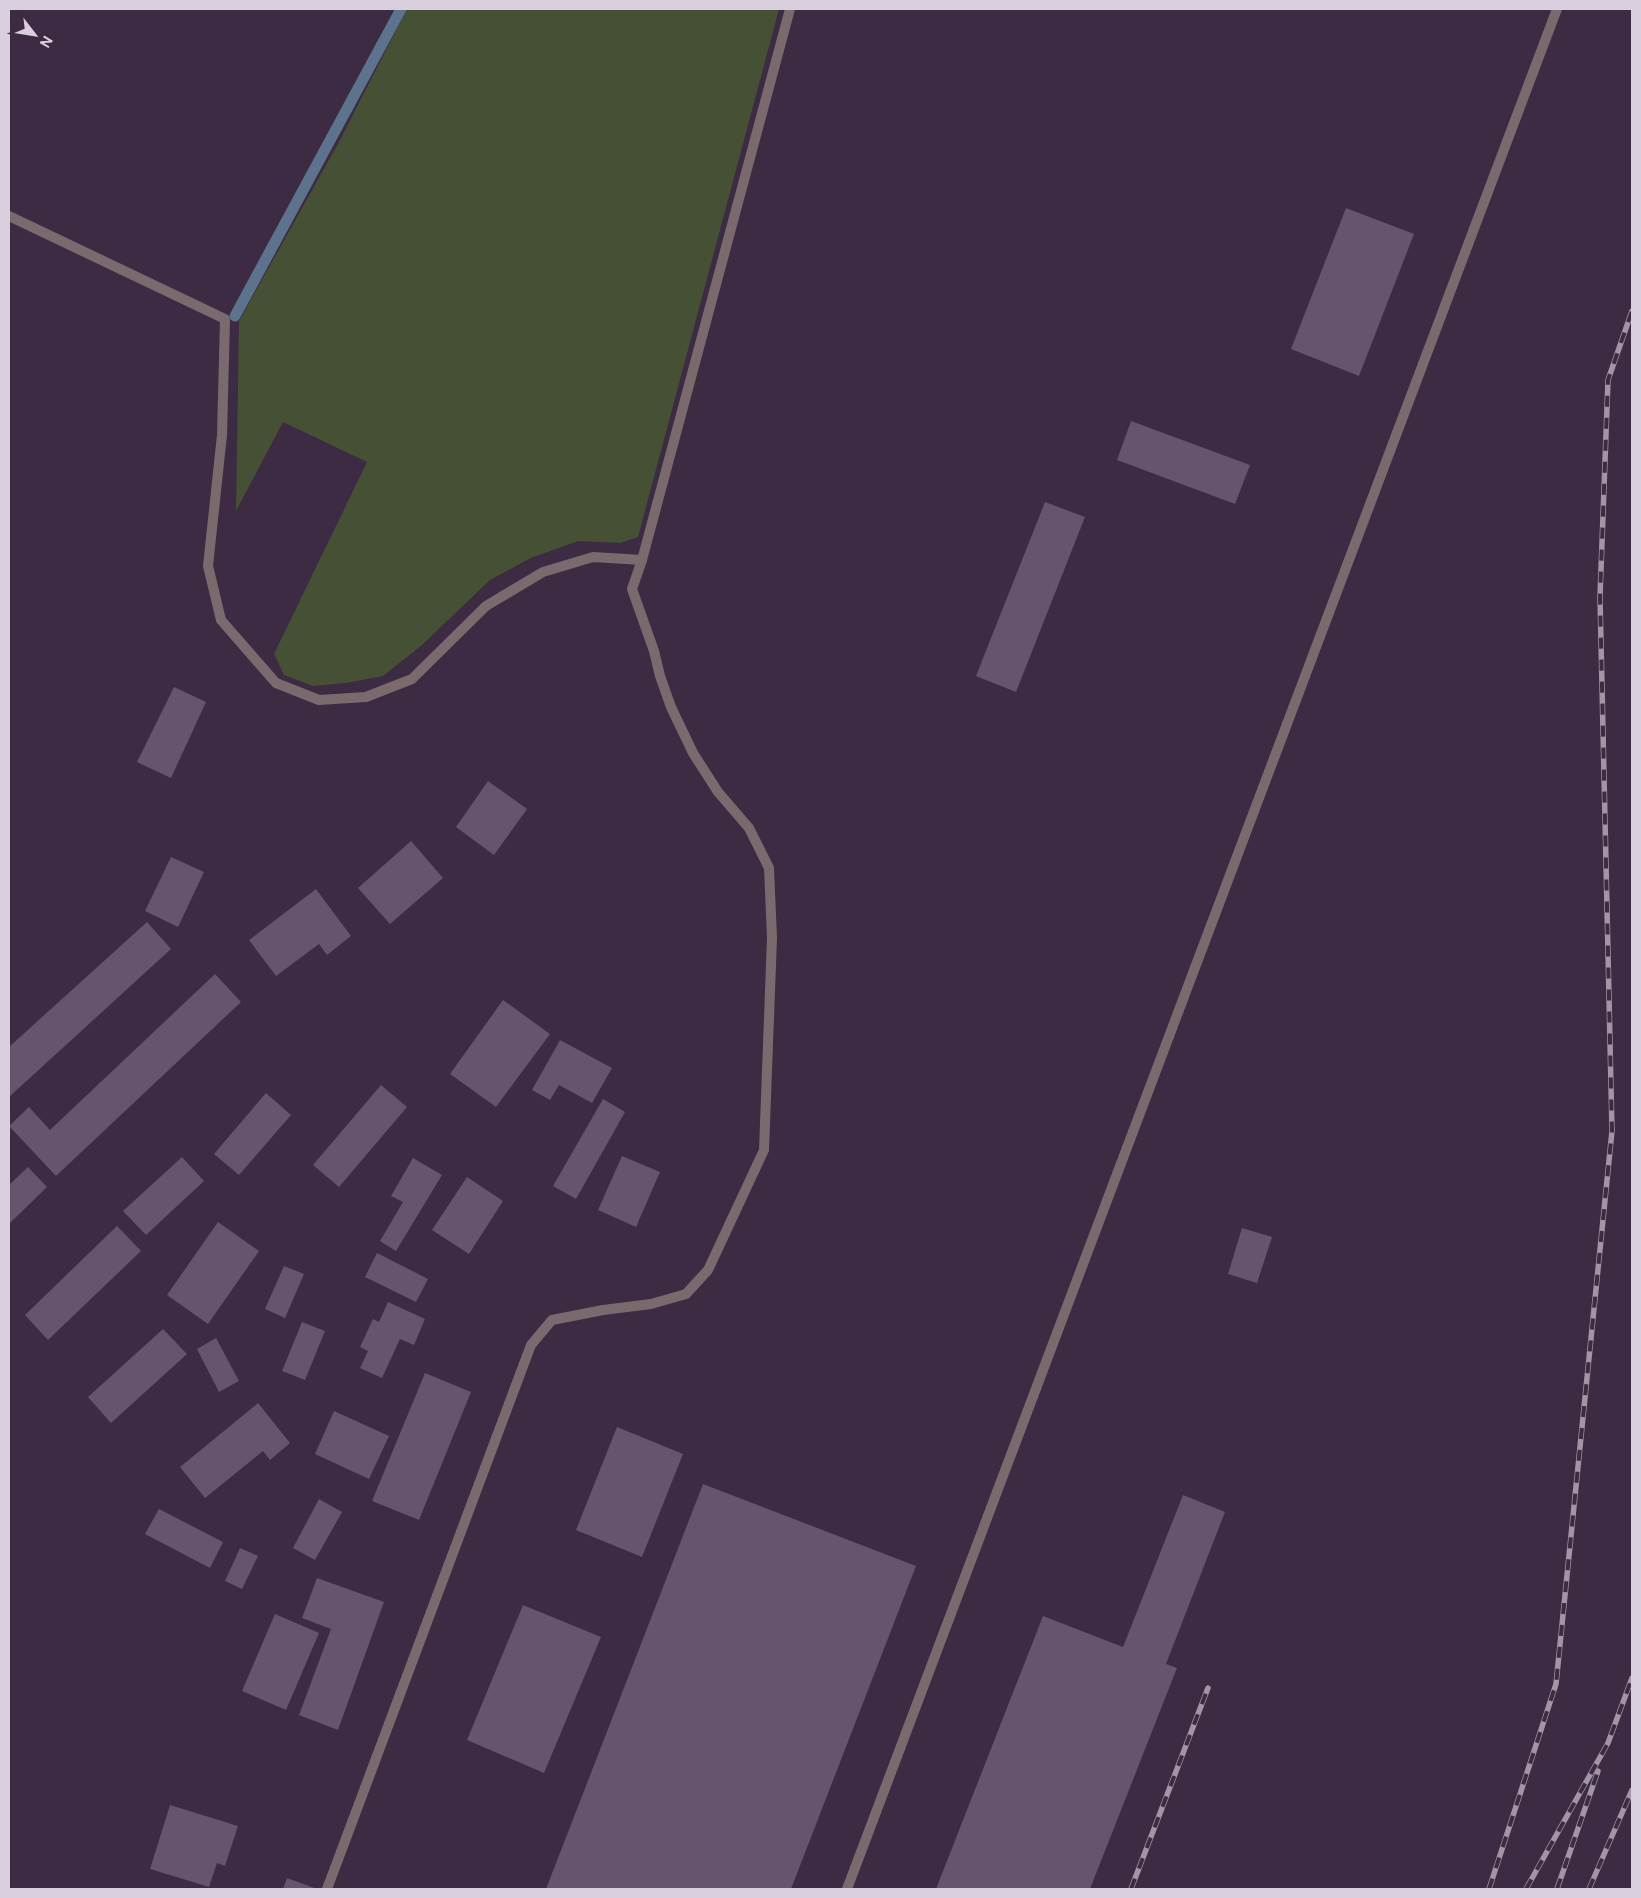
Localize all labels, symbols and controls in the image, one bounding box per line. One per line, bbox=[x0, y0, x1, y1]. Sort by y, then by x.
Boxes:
north arrow bbox=[10, 10, 60, 60]
text: N bbox=[36, 33, 56, 51]

